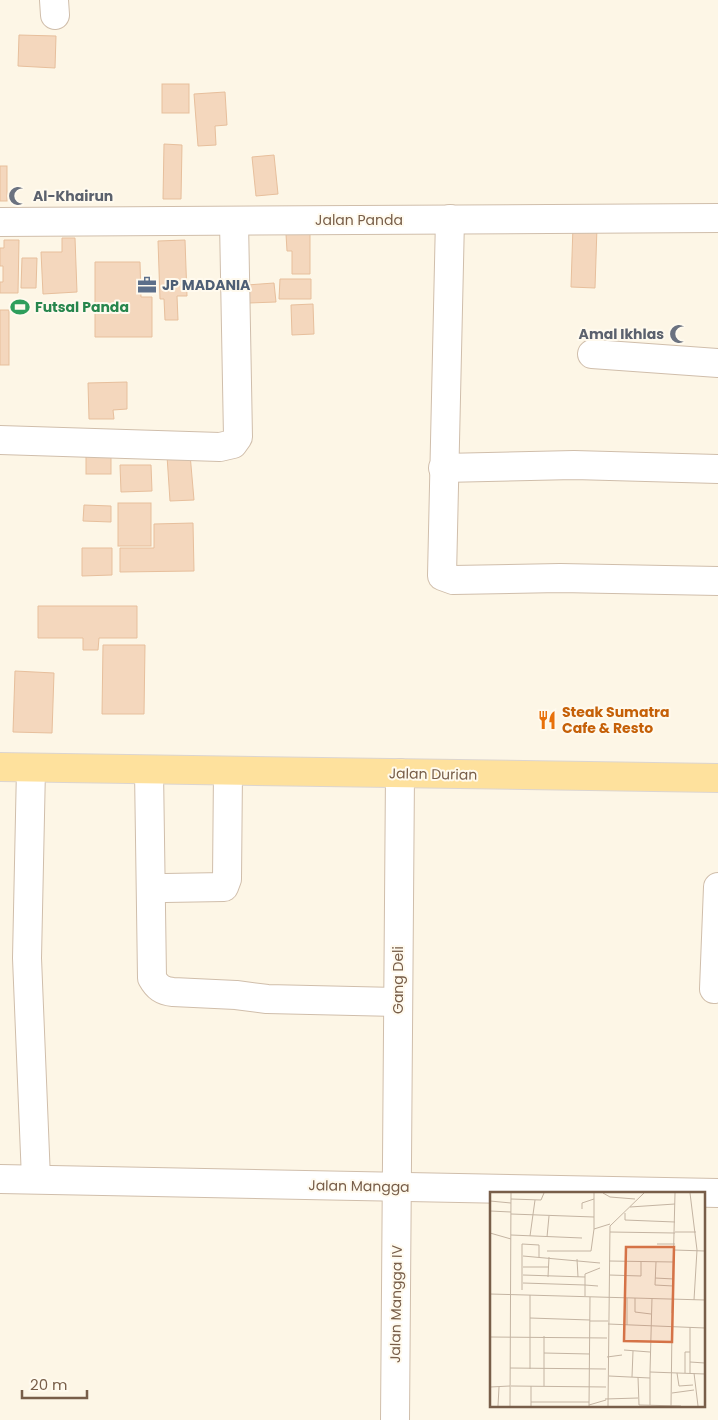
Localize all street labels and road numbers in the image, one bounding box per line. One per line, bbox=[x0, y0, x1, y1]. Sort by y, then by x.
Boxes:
street label: Jalan Panda bbox=[315, 210, 403, 230]
street label: Jalan Durian bbox=[389, 763, 477, 785]
street label: Gang Deli bbox=[388, 946, 408, 1014]
street label: Jalan Mangga bbox=[308, 1175, 410, 1197]
street label: Jalan Mangga IV bbox=[385, 1244, 407, 1363]

